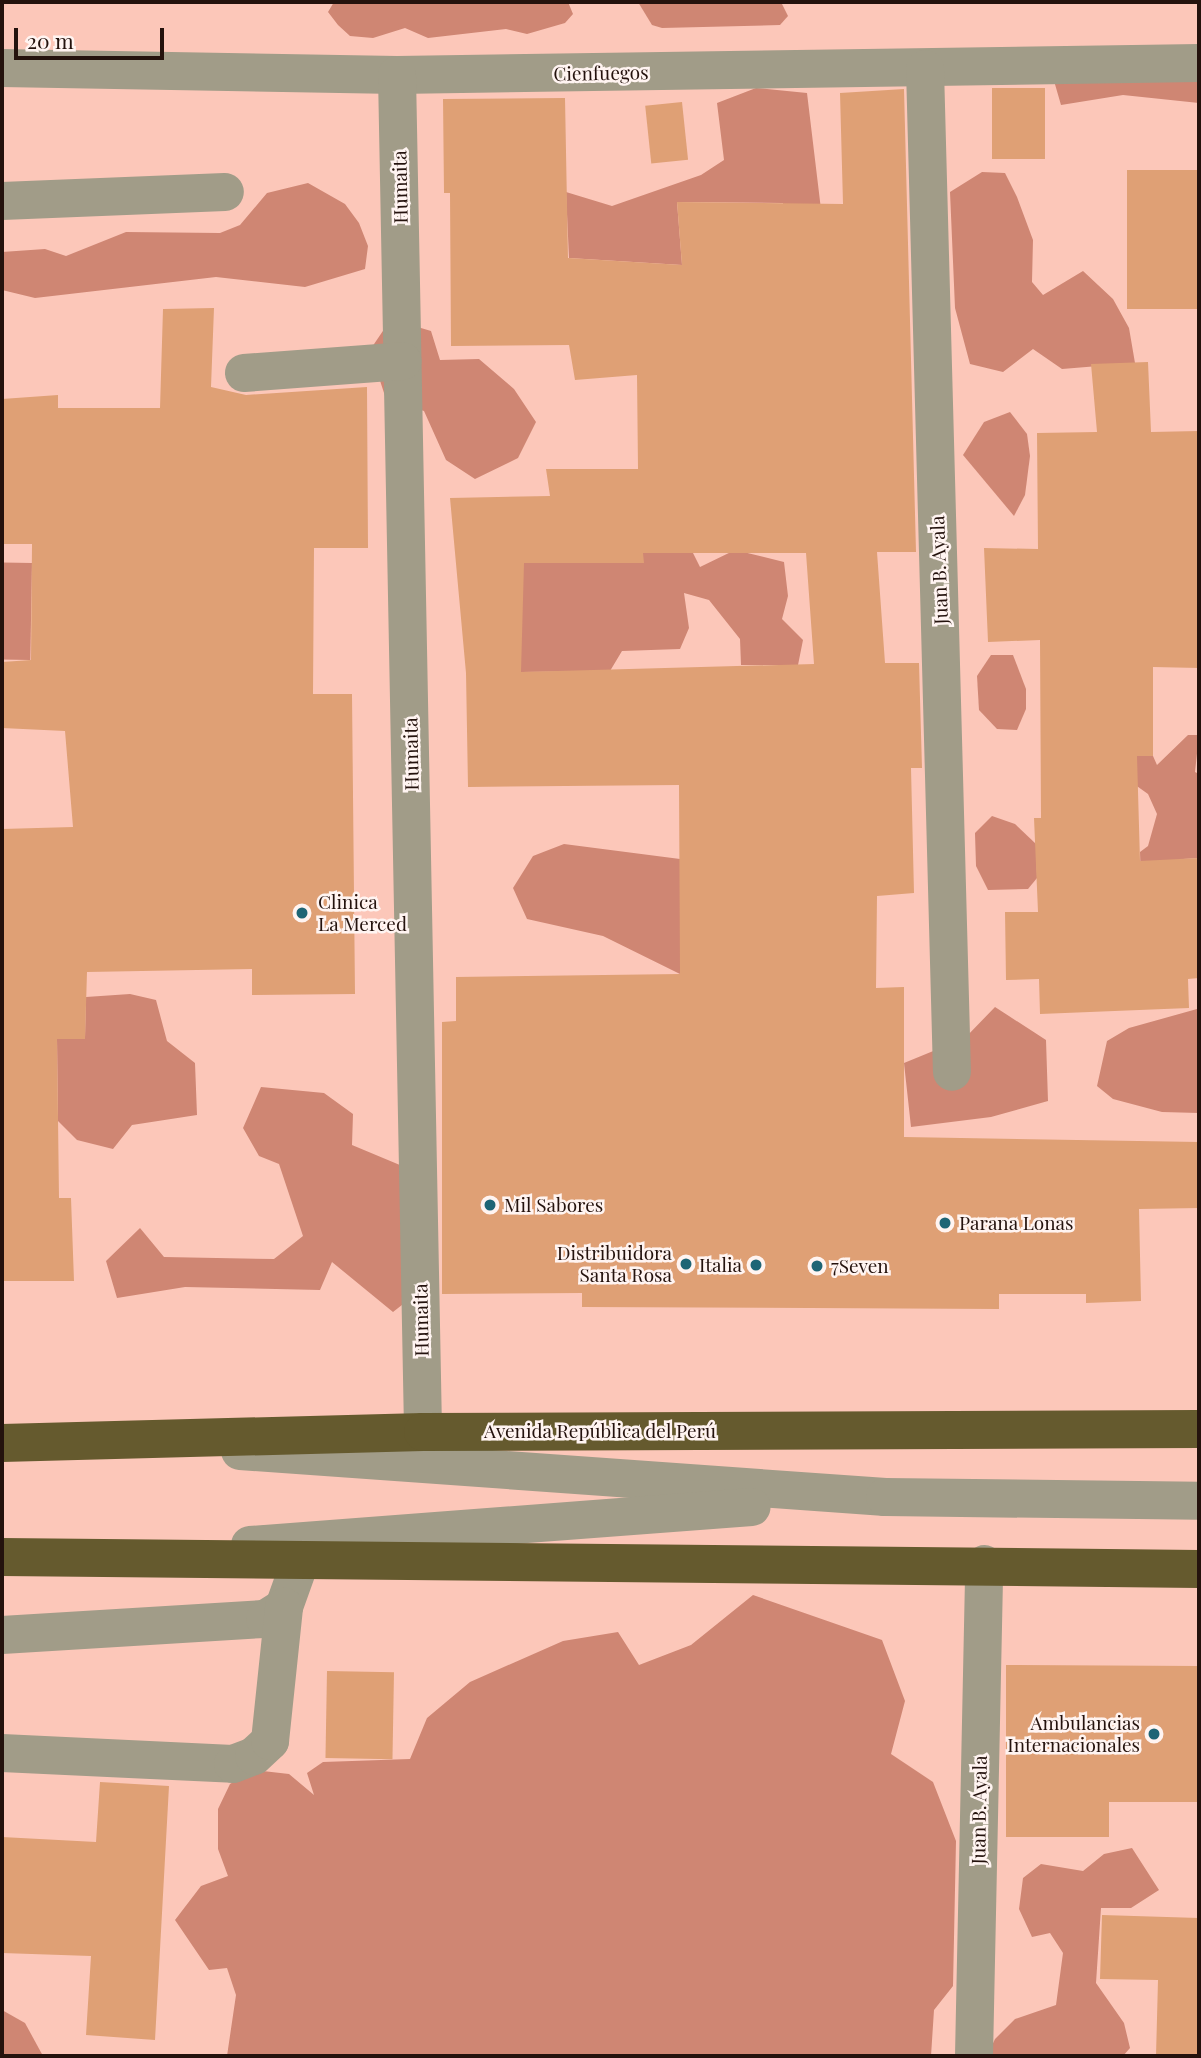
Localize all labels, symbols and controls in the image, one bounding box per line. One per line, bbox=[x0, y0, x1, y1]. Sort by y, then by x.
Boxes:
scale bar bbox=[18, 14, 168, 58]
text: 20 m bbox=[27, 26, 74, 54]
street label: Cienfuegos bbox=[553, 61, 649, 85]
street label: Humaita bbox=[388, 150, 412, 224]
street label: Juan B. Ayala bbox=[926, 515, 952, 625]
street label: Humaita bbox=[399, 717, 423, 791]
place label: Clinica La Merced bbox=[318, 891, 407, 935]
marker: Clinica La Merced bbox=[292, 903, 312, 923]
place label: Mil Sabores bbox=[504, 1194, 603, 1216]
marker: Mil Sabores bbox=[482, 1197, 498, 1213]
place label: Parana Lonas bbox=[959, 1212, 1074, 1234]
marker: Parana Lonas bbox=[937, 1215, 953, 1231]
place label: Distribuidora Santa Rosa bbox=[557, 1242, 672, 1286]
place label: Italia bbox=[699, 1254, 742, 1276]
place label: 7Seven bbox=[831, 1255, 889, 1277]
marker: Distribuidora Santa Rosa bbox=[678, 1256, 694, 1272]
marker: Italia bbox=[748, 1257, 764, 1273]
marker: 7Seven bbox=[809, 1258, 825, 1274]
street label: Humaita bbox=[409, 1283, 433, 1357]
street label: Avenida República del Perú bbox=[484, 1420, 716, 1442]
place label: Ambulancias Internacionales bbox=[1007, 1712, 1140, 1756]
marker: Ambulancias Internacionales bbox=[1146, 1726, 1162, 1742]
street label: Juan B. Ayala bbox=[967, 1755, 991, 1865]

